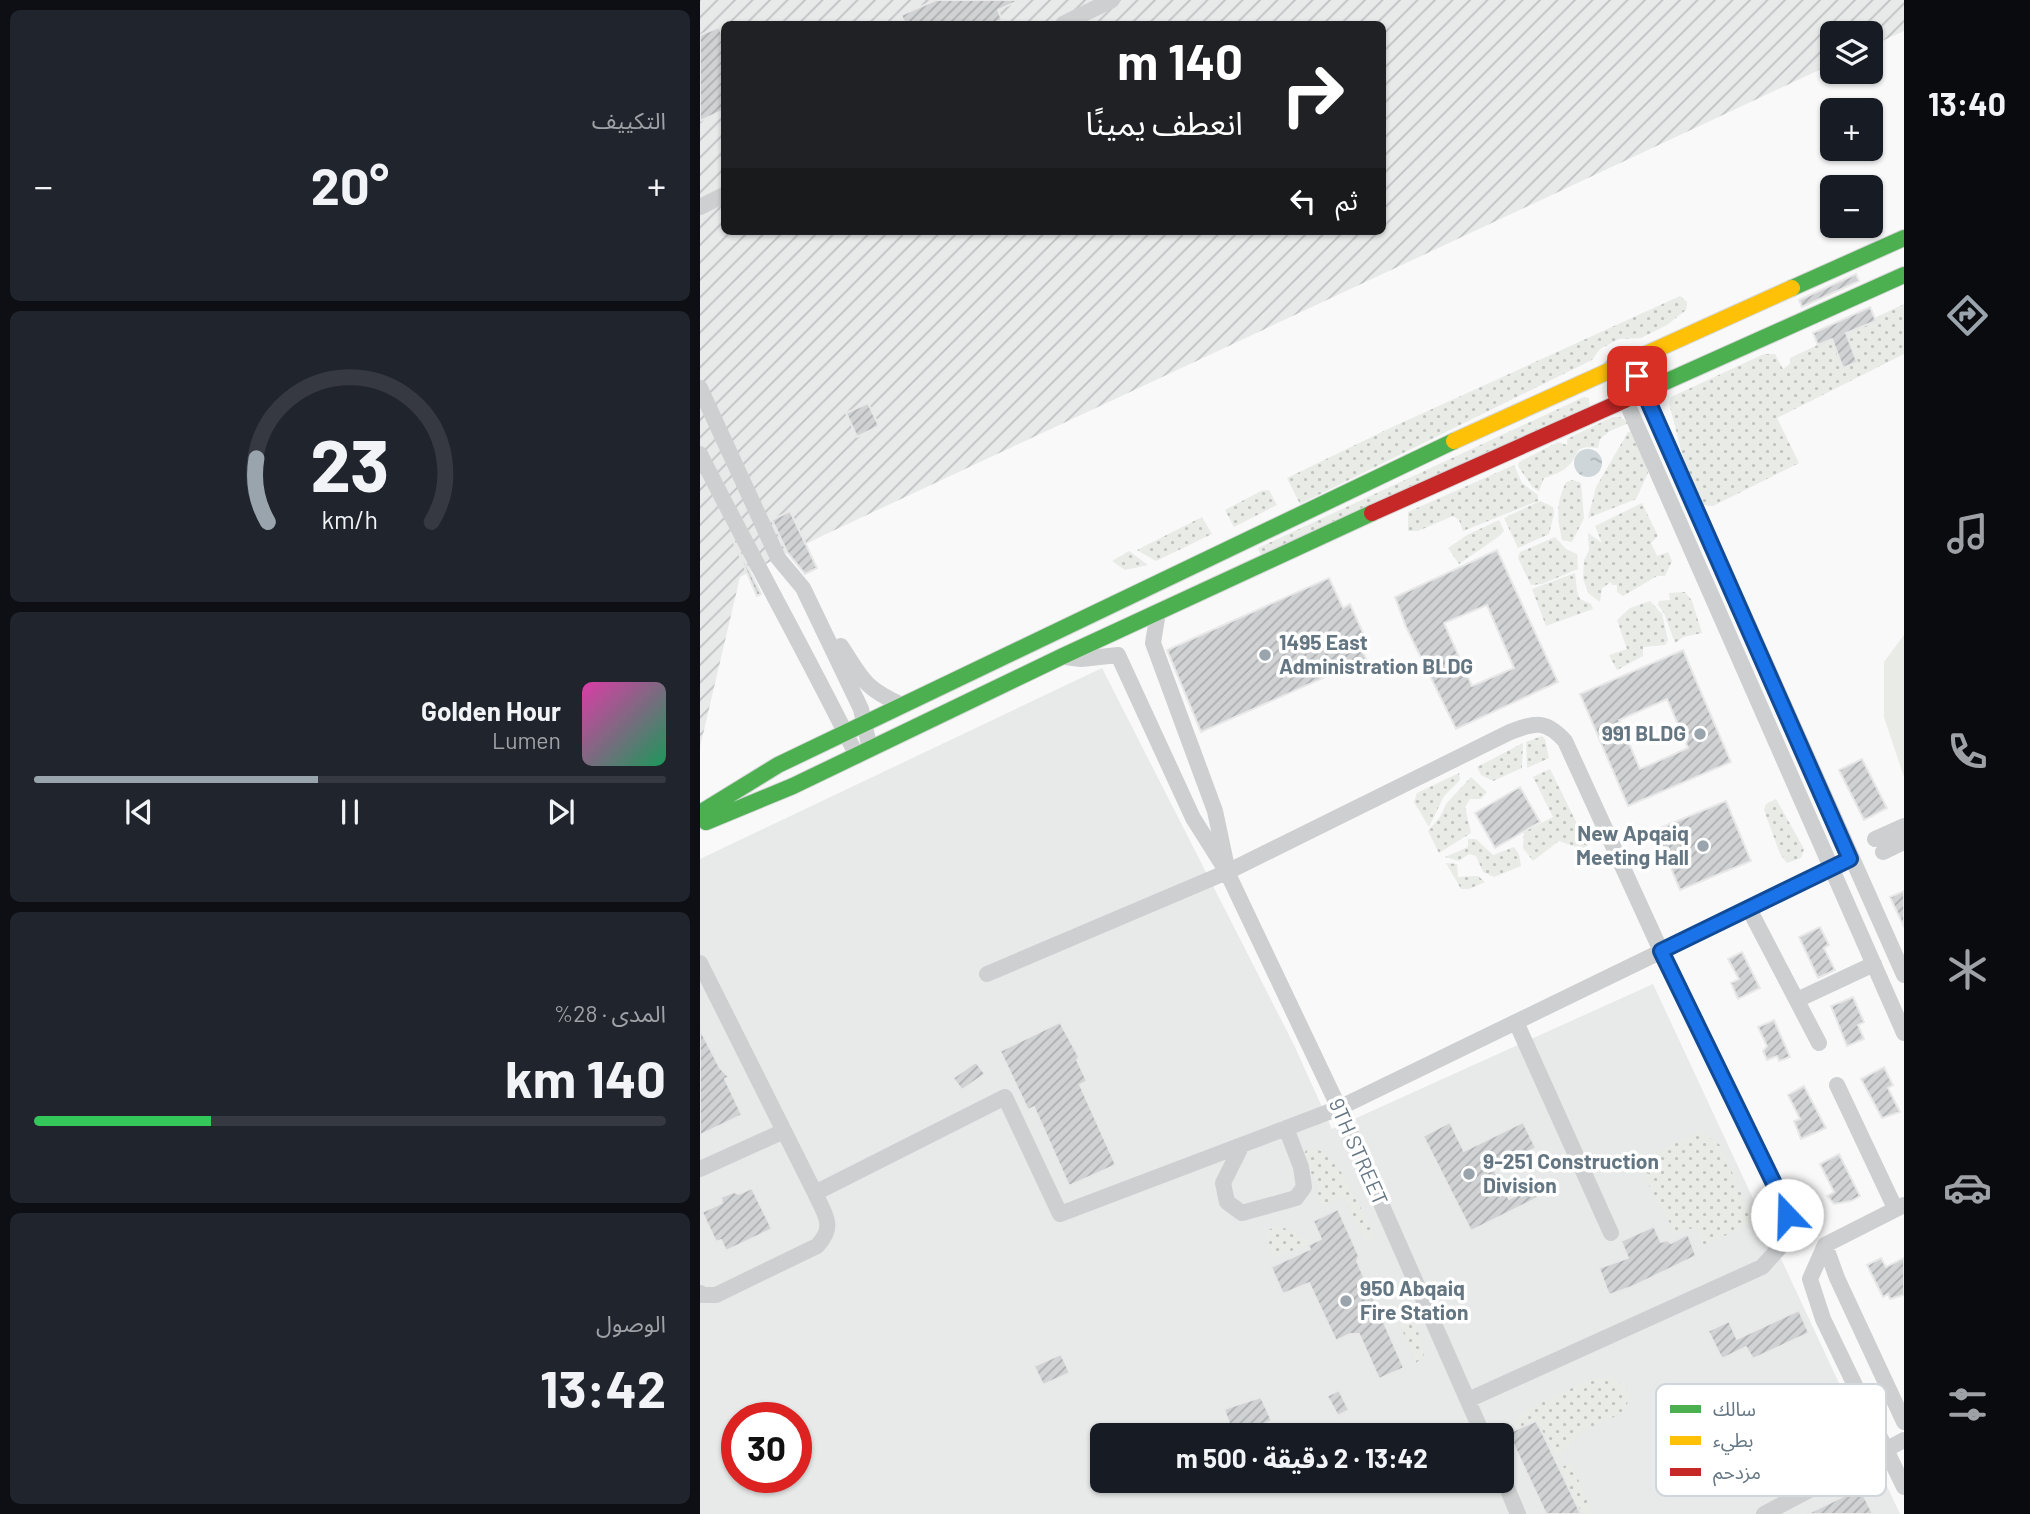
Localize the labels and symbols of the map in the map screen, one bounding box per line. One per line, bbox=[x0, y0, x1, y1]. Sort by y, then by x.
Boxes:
pin bbox=[1607, 346, 1667, 406]
place label: 1495 East Administration BLDG bbox=[1279, 629, 1473, 678]
marker: 1495 East Administration BLDG bbox=[1257, 647, 1273, 663]
place label: 991 BLDG bbox=[1602, 720, 1686, 745]
marker: 991 BLDG bbox=[1692, 726, 1708, 742]
place label: New Apqaiq Meeting Hall bbox=[1576, 820, 1689, 869]
marker: New Apqaiq Meeting Hall bbox=[1695, 838, 1711, 854]
street label: 9TH STREET bbox=[1325, 1094, 1394, 1209]
place label: 9-251 Construction Division bbox=[1483, 1148, 1659, 1197]
marker: 9-251 Construction Division bbox=[1461, 1166, 1477, 1182]
position arrow bbox=[1750, 1178, 1824, 1252]
place label: 950 Abqaiq Fire Station bbox=[1360, 1275, 1468, 1324]
marker: 950 Abqaiq Fire Station bbox=[1338, 1293, 1354, 1309]
legend bbox=[1656, 1384, 1886, 1496]
text: سالك bbox=[1713, 1397, 1756, 1420]
speed limit sign: 30 bbox=[721, 1402, 812, 1493]
text: بطيء bbox=[1713, 1428, 1753, 1455]
text: مزدحم bbox=[1713, 1460, 1761, 1487]

